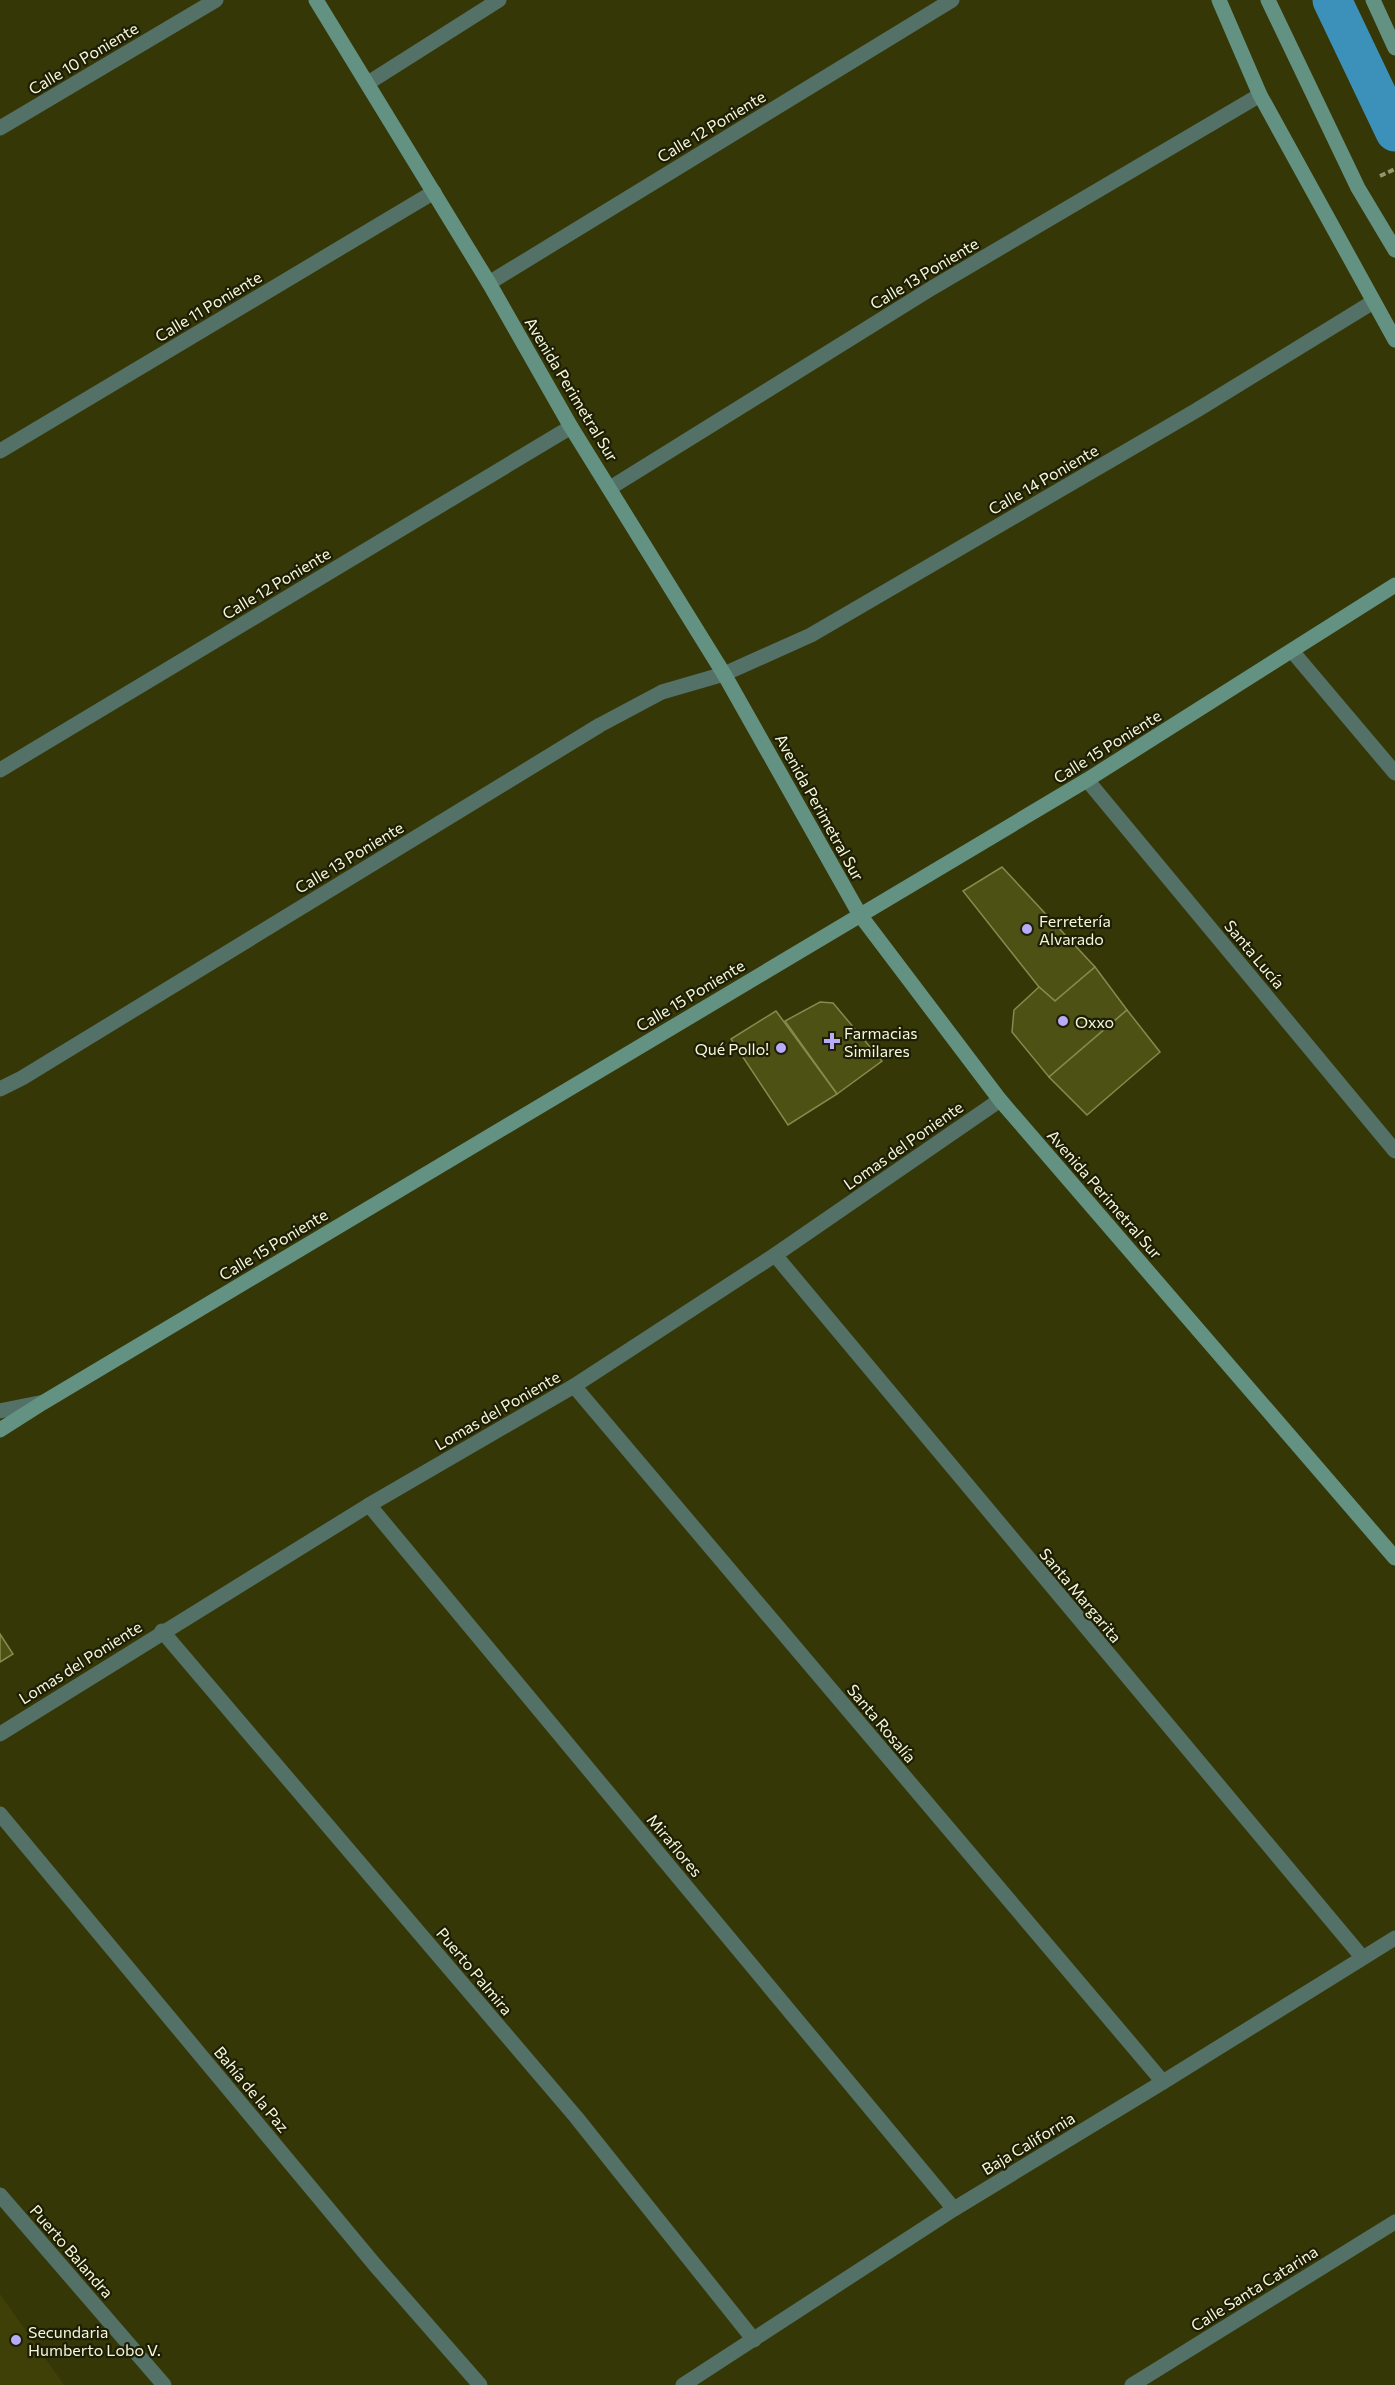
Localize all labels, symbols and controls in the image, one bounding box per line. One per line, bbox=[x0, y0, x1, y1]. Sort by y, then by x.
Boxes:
street label: Calle 10 Poniente bbox=[25, 18, 141, 98]
street label: Calle 12 Poniente bbox=[653, 86, 769, 166]
street label: Calle 13 Poniente bbox=[866, 233, 982, 313]
street label: Calle 11 Poniente bbox=[151, 267, 265, 345]
street label: Avenida Perimetral Sur bbox=[521, 314, 623, 465]
street label: Calle 14 Poniente bbox=[985, 440, 1101, 518]
street label: Calle 12 Poniente bbox=[218, 543, 334, 623]
street label: Calle 15 Poniente bbox=[1050, 705, 1164, 787]
street label: Avenida Perimetral Sur bbox=[772, 730, 869, 884]
street label: Calle 13 Poniente bbox=[291, 817, 407, 897]
place label: Ferretería Alvarado bbox=[1039, 911, 1111, 948]
street label: Santa Lucía bbox=[1221, 916, 1289, 992]
marker: Ferretería Alvarado bbox=[1020, 922, 1034, 936]
street label: Calle 15 Poniente bbox=[632, 955, 748, 1035]
place label: Oxxo bbox=[1075, 1012, 1114, 1031]
marker: Oxxo bbox=[1056, 1014, 1070, 1028]
place label: Farmacias Similares bbox=[844, 1023, 918, 1060]
marker: Farmacias Similares bbox=[825, 1034, 839, 1048]
place label: Qué Pollo! bbox=[695, 1039, 769, 1058]
marker: Qué Pollo! bbox=[774, 1041, 788, 1055]
street label: Lomas del Poniente bbox=[840, 1097, 966, 1193]
street label: Avenida Perimetral Sur bbox=[1044, 1126, 1167, 1263]
street label: Calle 15 Poniente bbox=[215, 1204, 331, 1284]
street label: Lomas del Poniente bbox=[431, 1366, 563, 1454]
street label: Santa Margarita bbox=[1036, 1544, 1126, 1646]
street label: Lomas del Poniente bbox=[15, 1617, 145, 1707]
street label: Santa Rosalía bbox=[844, 1680, 920, 1766]
street label: Miraflores bbox=[643, 1810, 707, 1880]
street label: Puerto Palmira bbox=[433, 1924, 517, 2018]
street label: Bahía de la Paz bbox=[211, 2042, 293, 2136]
street label: Baja California bbox=[978, 2108, 1078, 2178]
street label: Puerto Balandra bbox=[26, 2201, 118, 2301]
street label: Calle Santa Catarina bbox=[1187, 2241, 1321, 2335]
place label: Secundaria Humberto Lobo V. bbox=[28, 2322, 161, 2359]
marker: Secundaria Humberto Lobo V. bbox=[9, 2333, 23, 2347]

